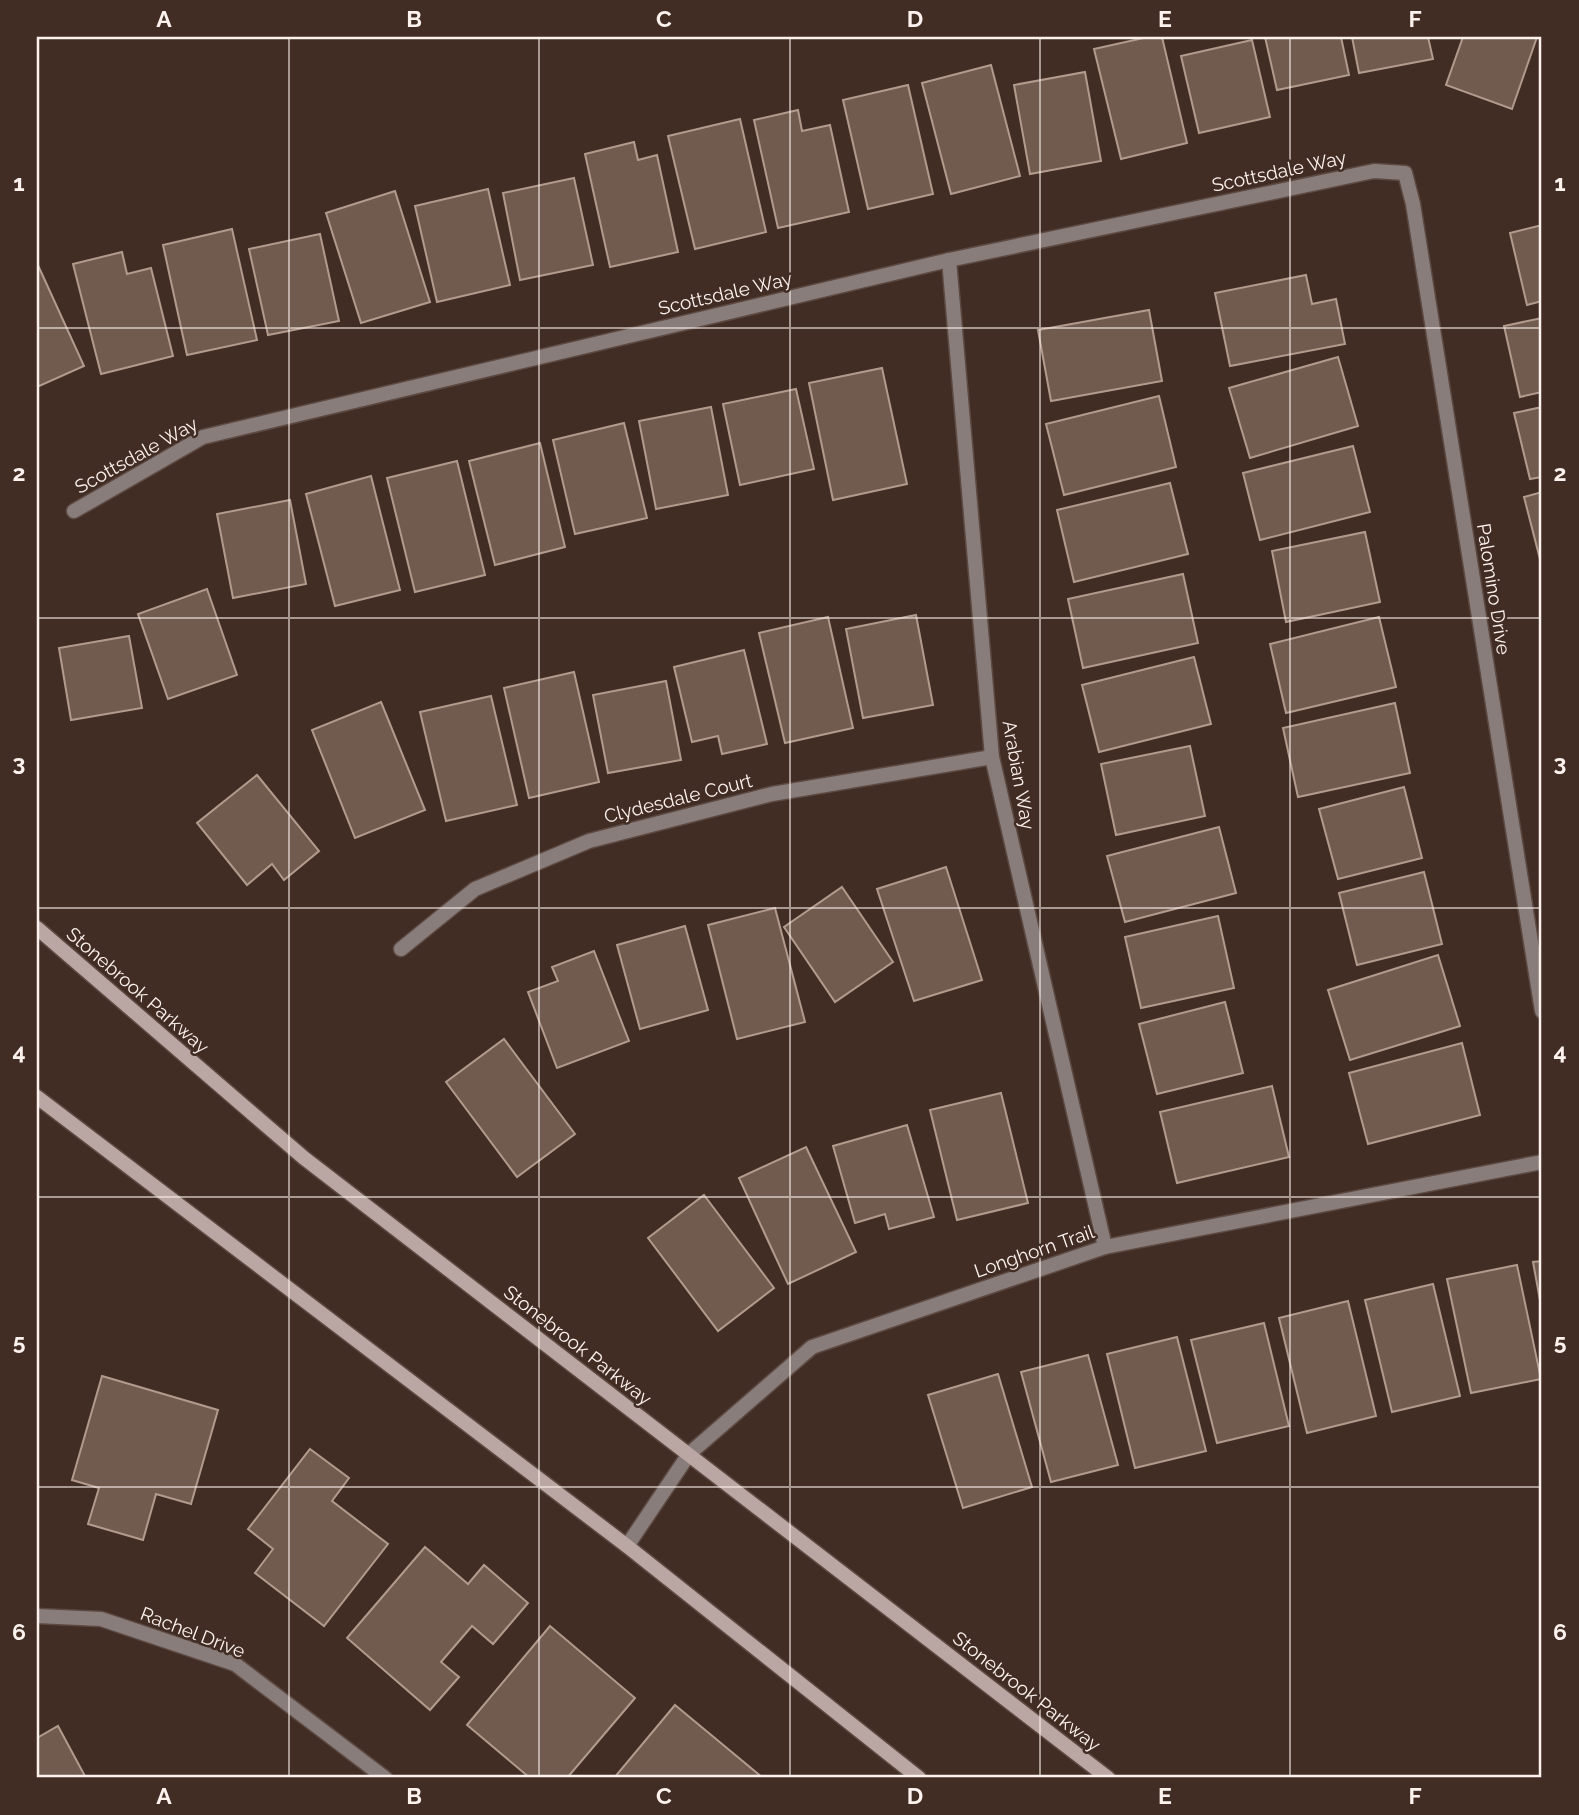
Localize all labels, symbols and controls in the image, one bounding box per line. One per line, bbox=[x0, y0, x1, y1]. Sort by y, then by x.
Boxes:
text: A bbox=[156, 5, 172, 32]
text: B bbox=[406, 5, 422, 32]
text: C bbox=[656, 5, 672, 32]
text: D bbox=[907, 5, 923, 32]
text: E bbox=[1158, 5, 1172, 32]
text: F bbox=[1408, 5, 1422, 32]
street label: Scottsdale Way bbox=[1210, 146, 1348, 196]
text: 1 bbox=[13, 169, 25, 196]
text: 1 bbox=[1554, 169, 1566, 196]
street label: Scottsdale Way bbox=[656, 267, 794, 319]
street label: Scottsdale Way bbox=[71, 412, 201, 498]
text: 2 bbox=[13, 459, 25, 486]
text: 2 bbox=[1554, 459, 1566, 486]
street label: Palomino Drive bbox=[1473, 522, 1515, 656]
street label: Arabian Way bbox=[999, 719, 1039, 831]
text: 3 bbox=[13, 749, 25, 776]
text: 3 bbox=[1554, 749, 1566, 776]
street label: Clydesdale Court bbox=[602, 769, 755, 827]
street label: Stonebrook Parkway bbox=[62, 922, 214, 1058]
text: 4 bbox=[12, 1038, 26, 1065]
text: 4 bbox=[1553, 1038, 1567, 1065]
street label: Longhorn Trail bbox=[971, 1220, 1098, 1282]
street label: Stonebrook Parkway bbox=[500, 1281, 656, 1409]
text: 5 bbox=[13, 1328, 26, 1355]
text: 5 bbox=[1554, 1328, 1567, 1355]
street label: Rachel Drive bbox=[138, 1602, 248, 1662]
text: 6 bbox=[12, 1618, 26, 1645]
text: 6 bbox=[1553, 1618, 1567, 1645]
street label: Stonebrook Parkway bbox=[949, 1627, 1105, 1755]
text: A bbox=[156, 1782, 172, 1809]
text: B bbox=[406, 1782, 422, 1809]
text: C bbox=[656, 1782, 672, 1809]
text: D bbox=[907, 1782, 923, 1809]
text: E bbox=[1158, 1782, 1172, 1809]
text: F bbox=[1408, 1782, 1422, 1809]

